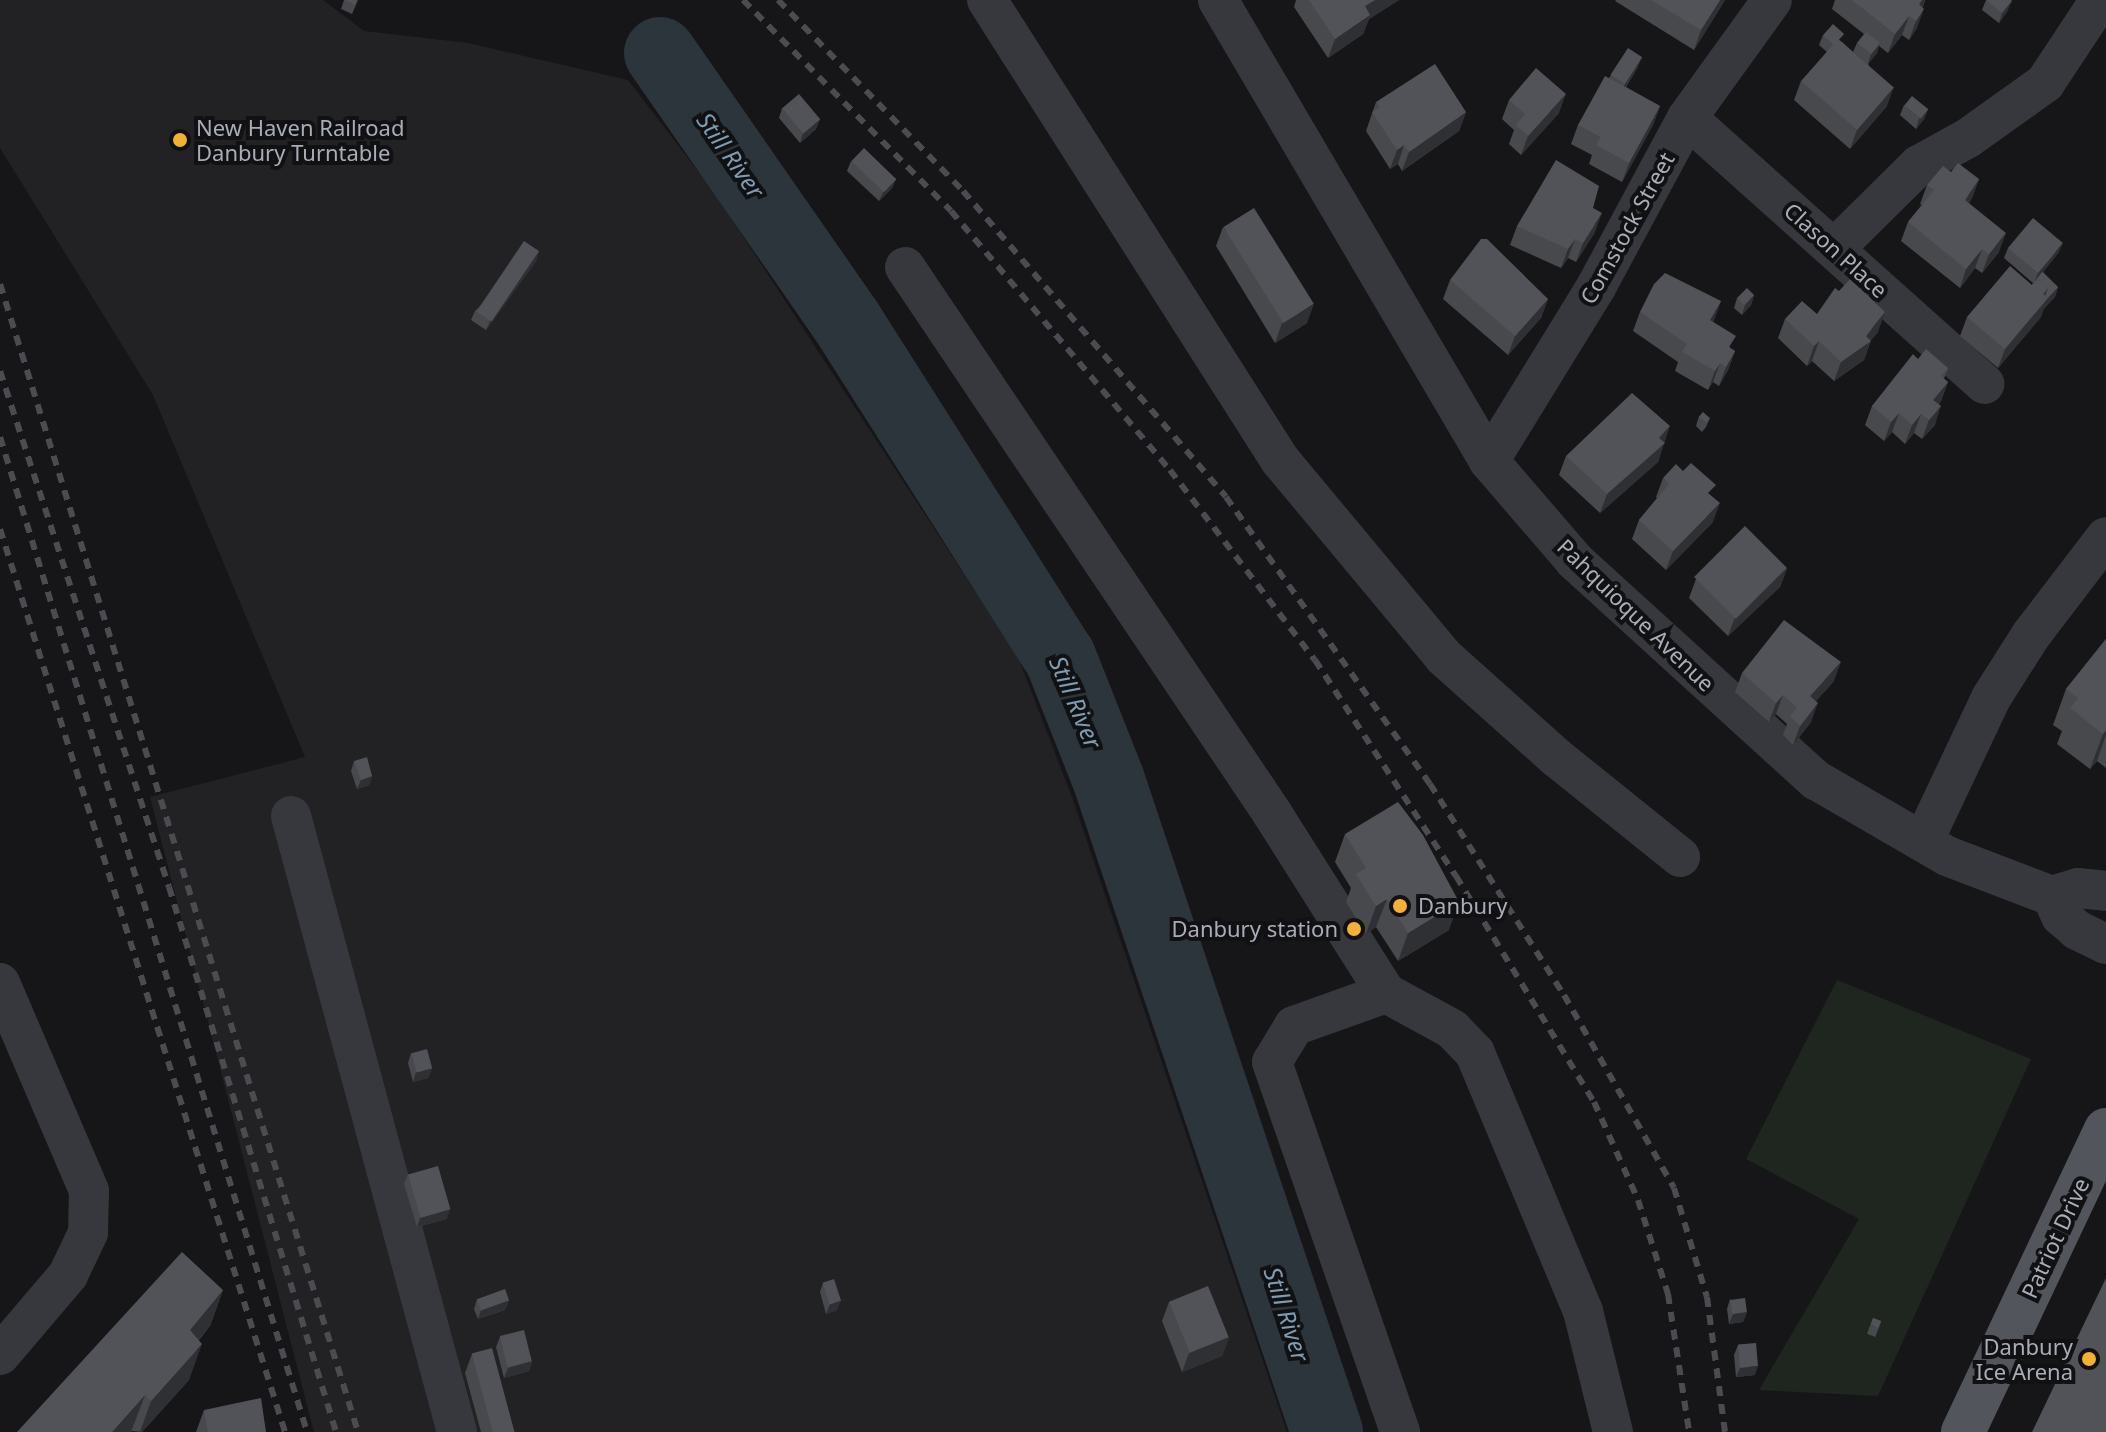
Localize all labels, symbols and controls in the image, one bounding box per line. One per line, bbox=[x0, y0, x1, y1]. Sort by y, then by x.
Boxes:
water label: Still River bbox=[691, 107, 771, 203]
place label: New Haven Railroad Danbury Turntable bbox=[196, 114, 404, 166]
marker: New Haven Railroad Danbury Turntable bbox=[171, 131, 189, 149]
street label: Comstock Street bbox=[1574, 148, 1680, 308]
street label: Clason Place bbox=[1779, 197, 1893, 303]
street label: Pahquioque Avenue bbox=[1552, 533, 1720, 697]
water label: Still River bbox=[1044, 651, 1108, 753]
place label: Danbury bbox=[1418, 893, 1507, 919]
marker: Danbury bbox=[1389, 895, 1411, 917]
place label: Danbury station bbox=[1172, 916, 1338, 942]
marker: Danbury station bbox=[1345, 920, 1363, 938]
street label: Patriot Drive bbox=[2016, 1174, 2094, 1302]
water label: Still River bbox=[1258, 1263, 1316, 1365]
place label: Danbury Ice Arena bbox=[1976, 1333, 2073, 1384]
marker: Danbury Ice Arena bbox=[2080, 1350, 2098, 1368]

